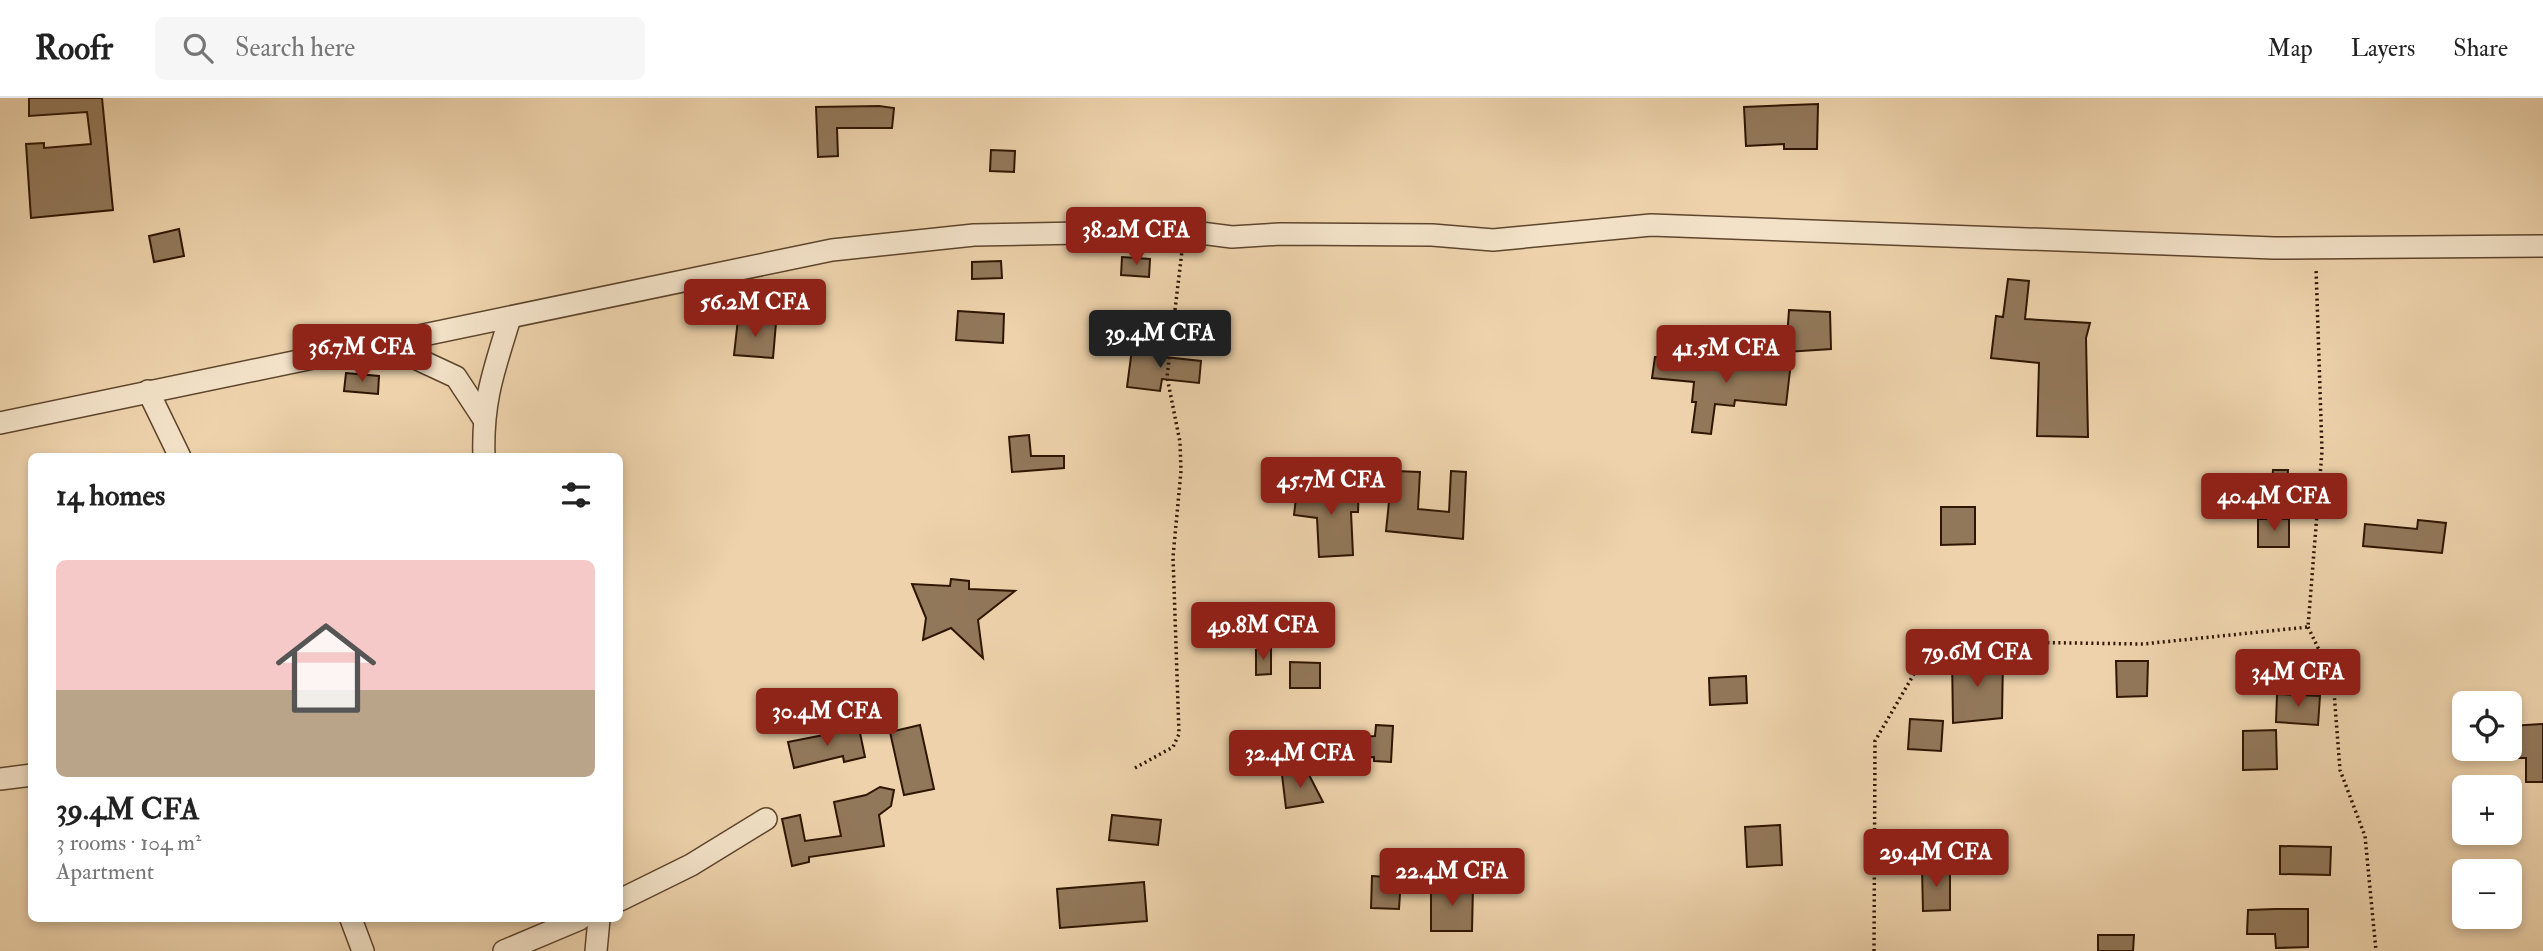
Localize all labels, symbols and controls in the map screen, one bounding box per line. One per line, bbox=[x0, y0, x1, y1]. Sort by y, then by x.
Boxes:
search box bbox=[155, 17, 645, 80]
text: Roofr bbox=[35, 28, 113, 69]
icon: search bbox=[179, 29, 217, 67]
text: Search here bbox=[235, 32, 355, 64]
text: Map bbox=[2268, 33, 2313, 64]
text: Layers bbox=[2351, 33, 2415, 64]
text: Share bbox=[2453, 33, 2508, 64]
pin: 38.2M CFA bbox=[1056, 208, 1216, 267]
text: 38.2M CFA bbox=[1082, 215, 1190, 244]
pin: 56.2M CFA bbox=[675, 280, 835, 339]
text: 56.2M CFA bbox=[700, 287, 810, 316]
pin: 39.4M CFA bbox=[1080, 310, 1240, 370]
text: 39.4M CFA bbox=[1105, 318, 1215, 347]
pin: 36.7M CFA bbox=[282, 324, 442, 384]
pin: 41.5M CFA bbox=[1646, 326, 1806, 385]
text: 36.7M CFA bbox=[309, 332, 415, 361]
text: 41.5M CFA bbox=[1672, 333, 1780, 362]
pin: 45.7M CFA bbox=[1251, 458, 1411, 517]
text: 45.7M CFA bbox=[1277, 465, 1385, 494]
pin: 40.4M CFA bbox=[2194, 474, 2354, 533]
icon: filters bbox=[557, 476, 595, 514]
text: 14 homes bbox=[56, 477, 165, 514]
text: 40.4M CFA bbox=[2217, 481, 2331, 510]
pin: 49.8M CFA bbox=[1183, 602, 1343, 662]
icon: home bbox=[263, 605, 389, 731]
text: 49.8M CFA bbox=[1207, 610, 1319, 639]
pin: 79.6M CFA bbox=[1897, 630, 2057, 689]
text: 79.6M CFA bbox=[1922, 637, 2032, 666]
pin: 34M CFA bbox=[2233, 650, 2363, 709]
text: 34M CFA bbox=[2251, 657, 2345, 686]
pin: 30.4M CFA bbox=[747, 688, 907, 748]
map controls bbox=[2452, 691, 2522, 929]
button: locate bbox=[2452, 691, 2522, 761]
text: 30.4M CFA bbox=[772, 696, 882, 725]
pin: 32.4M CFA bbox=[1220, 730, 1380, 790]
text: 32.4M CFA bbox=[1245, 738, 1355, 767]
button: + bbox=[2452, 775, 2522, 845]
text: 39.4M CFA bbox=[56, 791, 200, 828]
text: 3 rooms · 104 m² bbox=[56, 828, 202, 857]
pin: 29.4M CFA bbox=[1856, 830, 2016, 889]
text: 29.4M CFA bbox=[1880, 837, 1992, 866]
pin: 22.4M CFA bbox=[1372, 848, 1532, 908]
text: 22.4M CFA bbox=[1396, 856, 1508, 885]
text: Apartment bbox=[56, 857, 154, 886]
button: − bbox=[2452, 859, 2522, 929]

